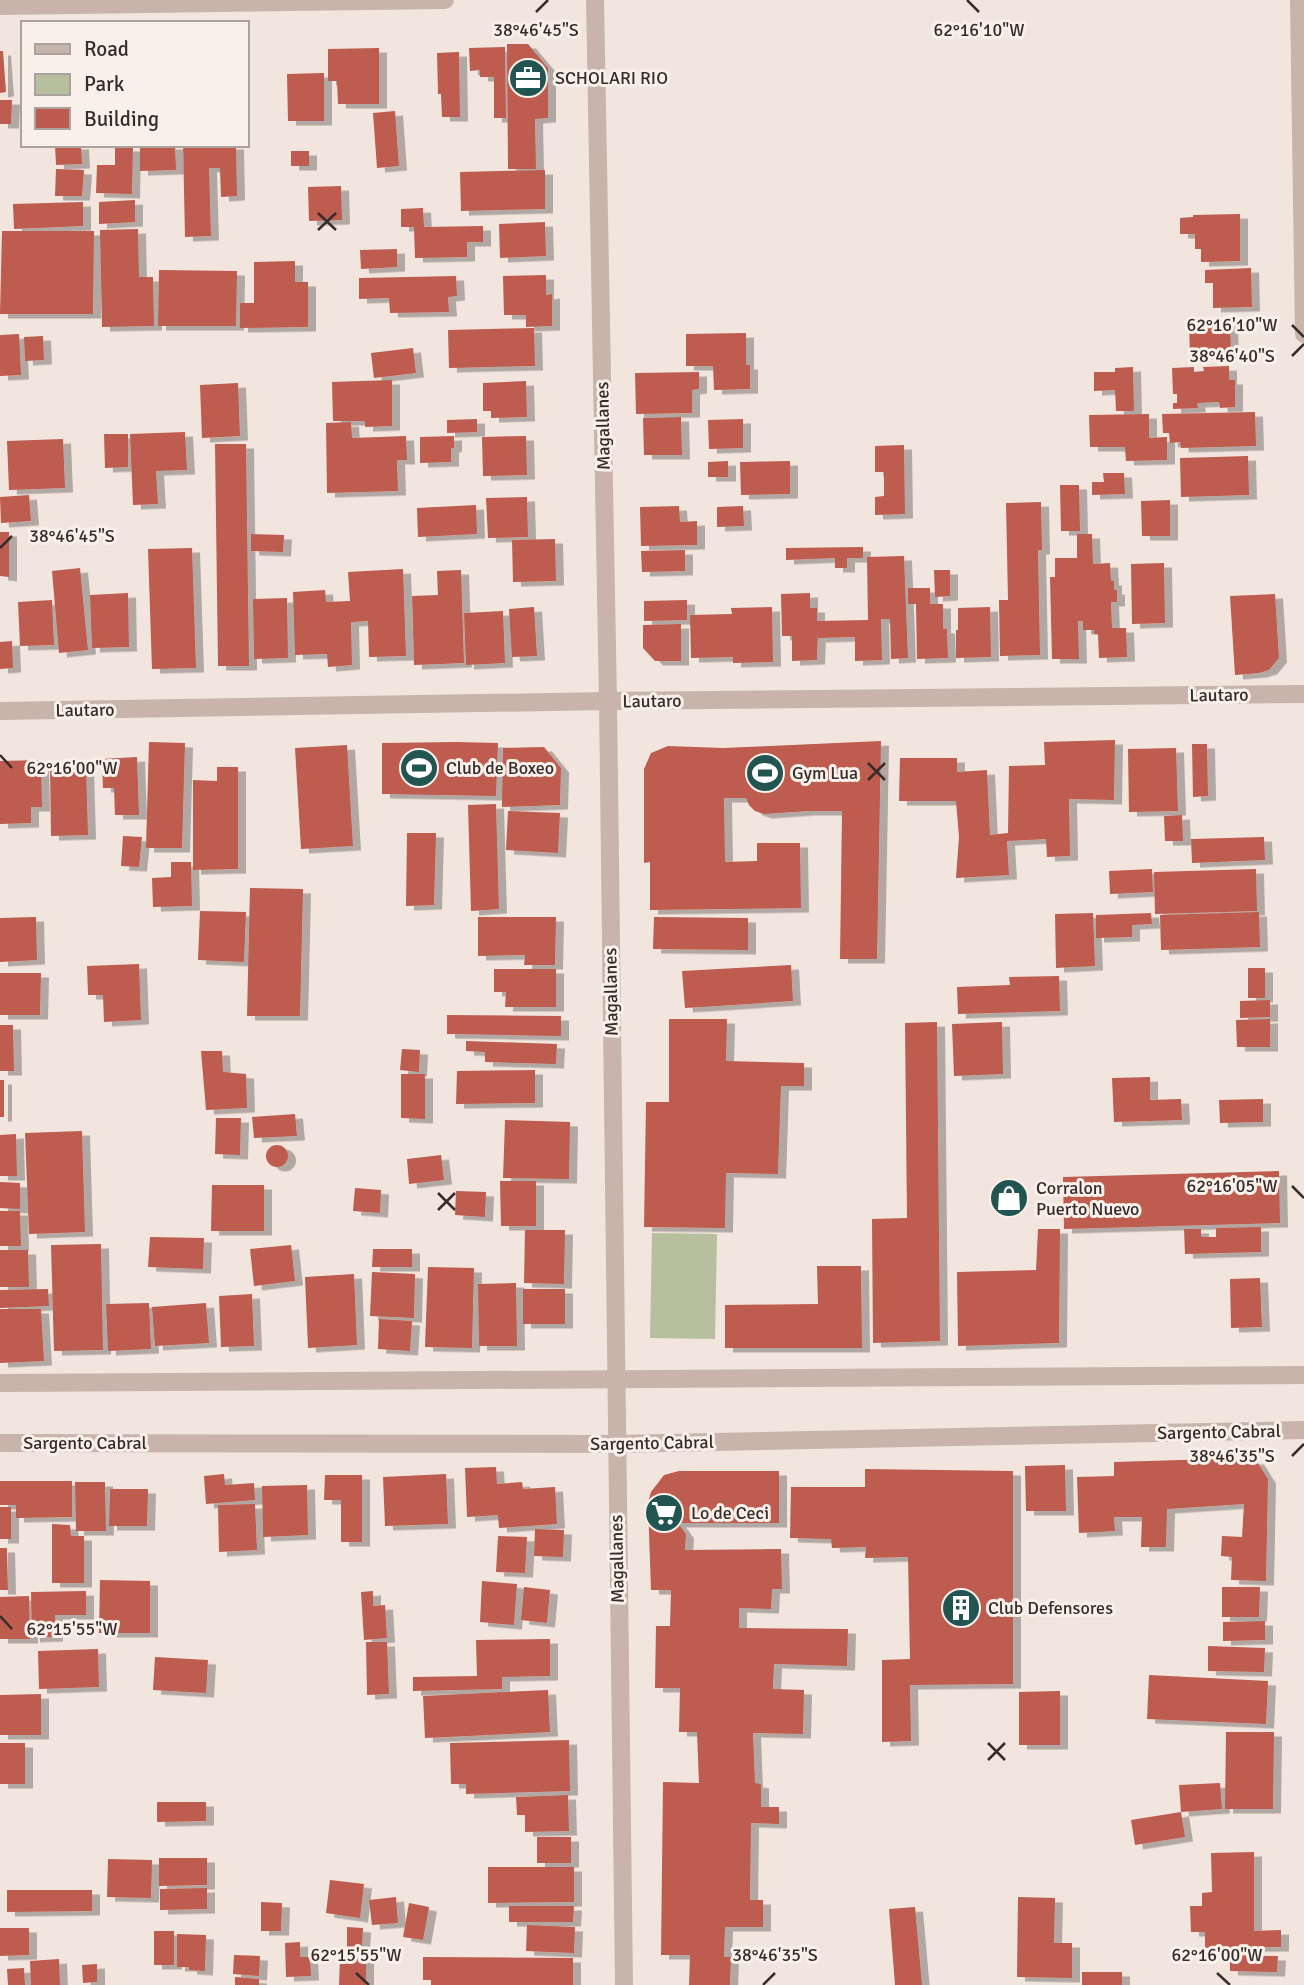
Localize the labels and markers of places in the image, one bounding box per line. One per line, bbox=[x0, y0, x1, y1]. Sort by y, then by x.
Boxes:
office icon: SCHOLARI RIO bbox=[507, 57, 549, 99]
place label: SCHOLARI RIO bbox=[555, 67, 668, 89]
sports icon: Club de Boxeo bbox=[398, 747, 440, 789]
sports icon: Gym Lua bbox=[744, 752, 786, 794]
place label: Club de Boxeo bbox=[446, 757, 554, 779]
place label: Gym Lua bbox=[792, 762, 858, 784]
shop icon: Corralon Puerto Nuevo bbox=[988, 1177, 1030, 1219]
place label: Corralon Puerto Nuevo bbox=[1036, 1177, 1139, 1220]
supermarket icon: Lo de Ceci bbox=[643, 1492, 685, 1534]
place label: Lo de Ceci bbox=[691, 1502, 769, 1524]
building icon: Club Defensores bbox=[940, 1587, 982, 1629]
place label: Club Defensores bbox=[988, 1597, 1113, 1619]

